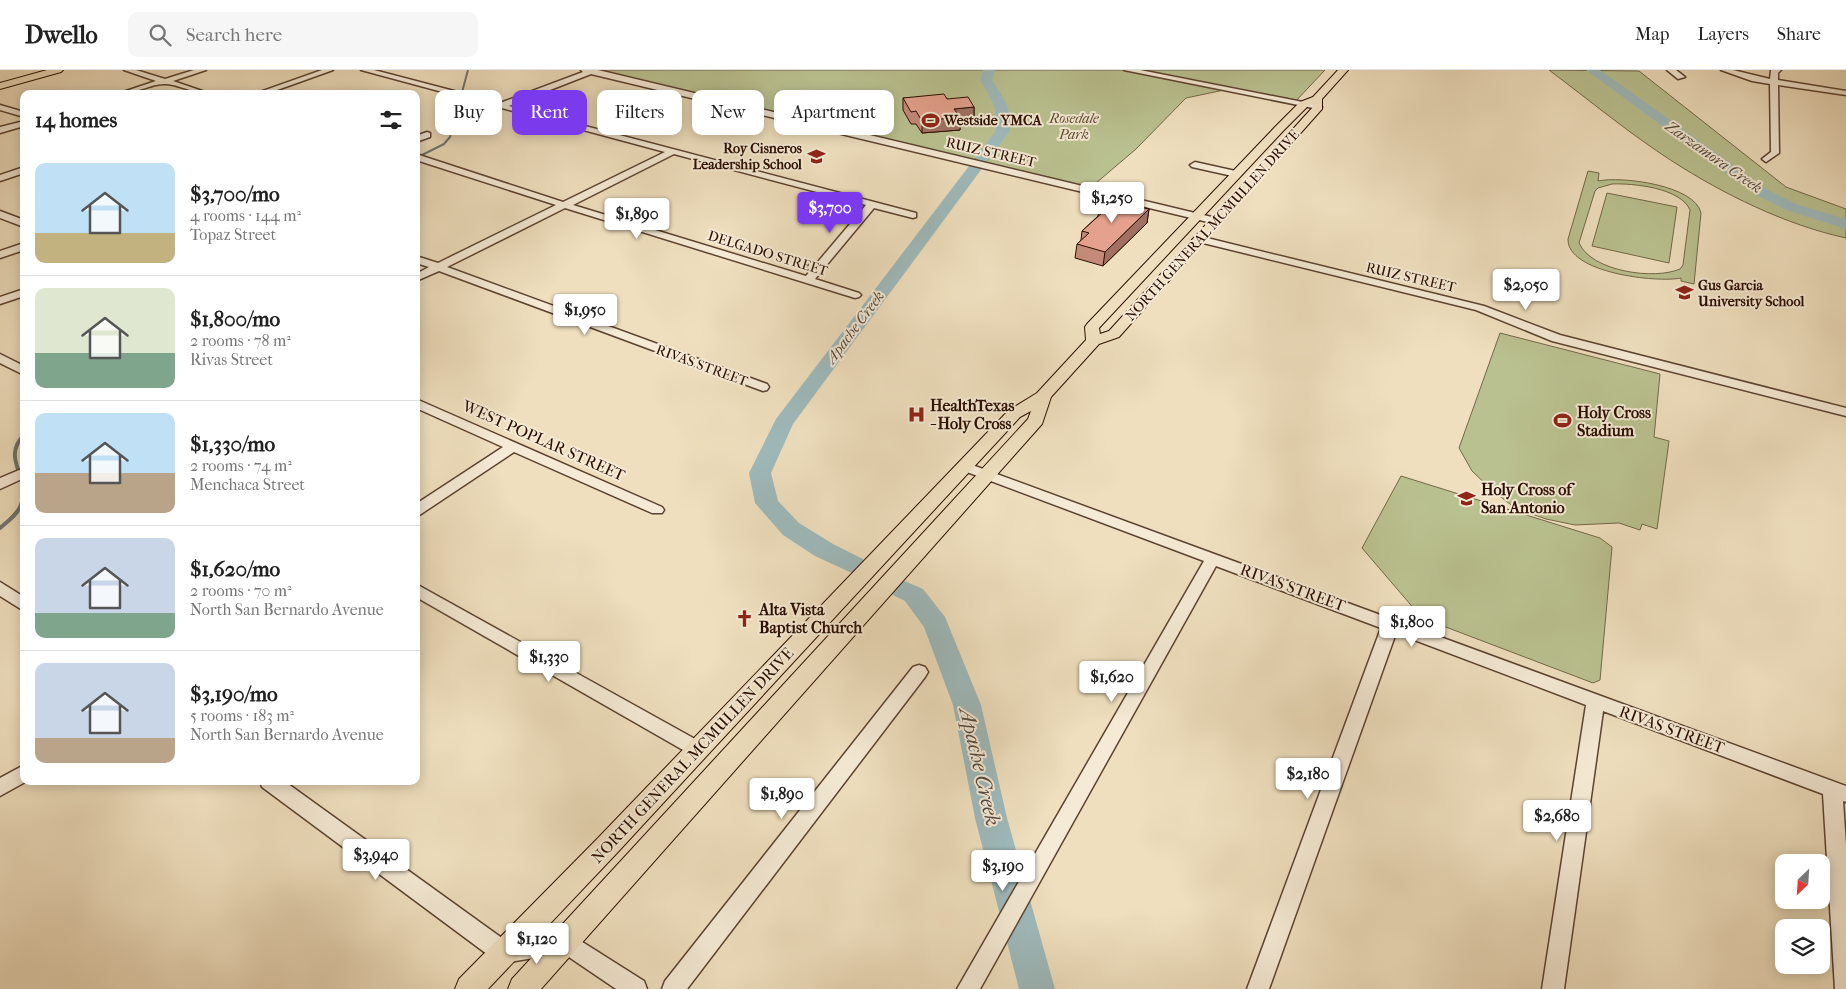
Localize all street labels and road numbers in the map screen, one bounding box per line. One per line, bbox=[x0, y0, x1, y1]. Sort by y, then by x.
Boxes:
street label: NORTH GENERAL MCMULLEN DRIVE bbox=[1122, 126, 1303, 324]
street label: RUIZ STREET bbox=[944, 134, 1038, 171]
street label: DELGADO STREET bbox=[706, 227, 830, 280]
street label: RUIZ STREET bbox=[1364, 259, 1458, 296]
street label: RIVAS STREET bbox=[654, 341, 751, 390]
street label: WEST POPLAR STREET bbox=[459, 396, 628, 485]
street label: RIVAS STREET bbox=[1238, 560, 1348, 615]
street label: NORTH GENERAL MCMULLEN DRIVE bbox=[587, 644, 797, 867]
street label: RIVAS STREET bbox=[1617, 702, 1727, 757]

